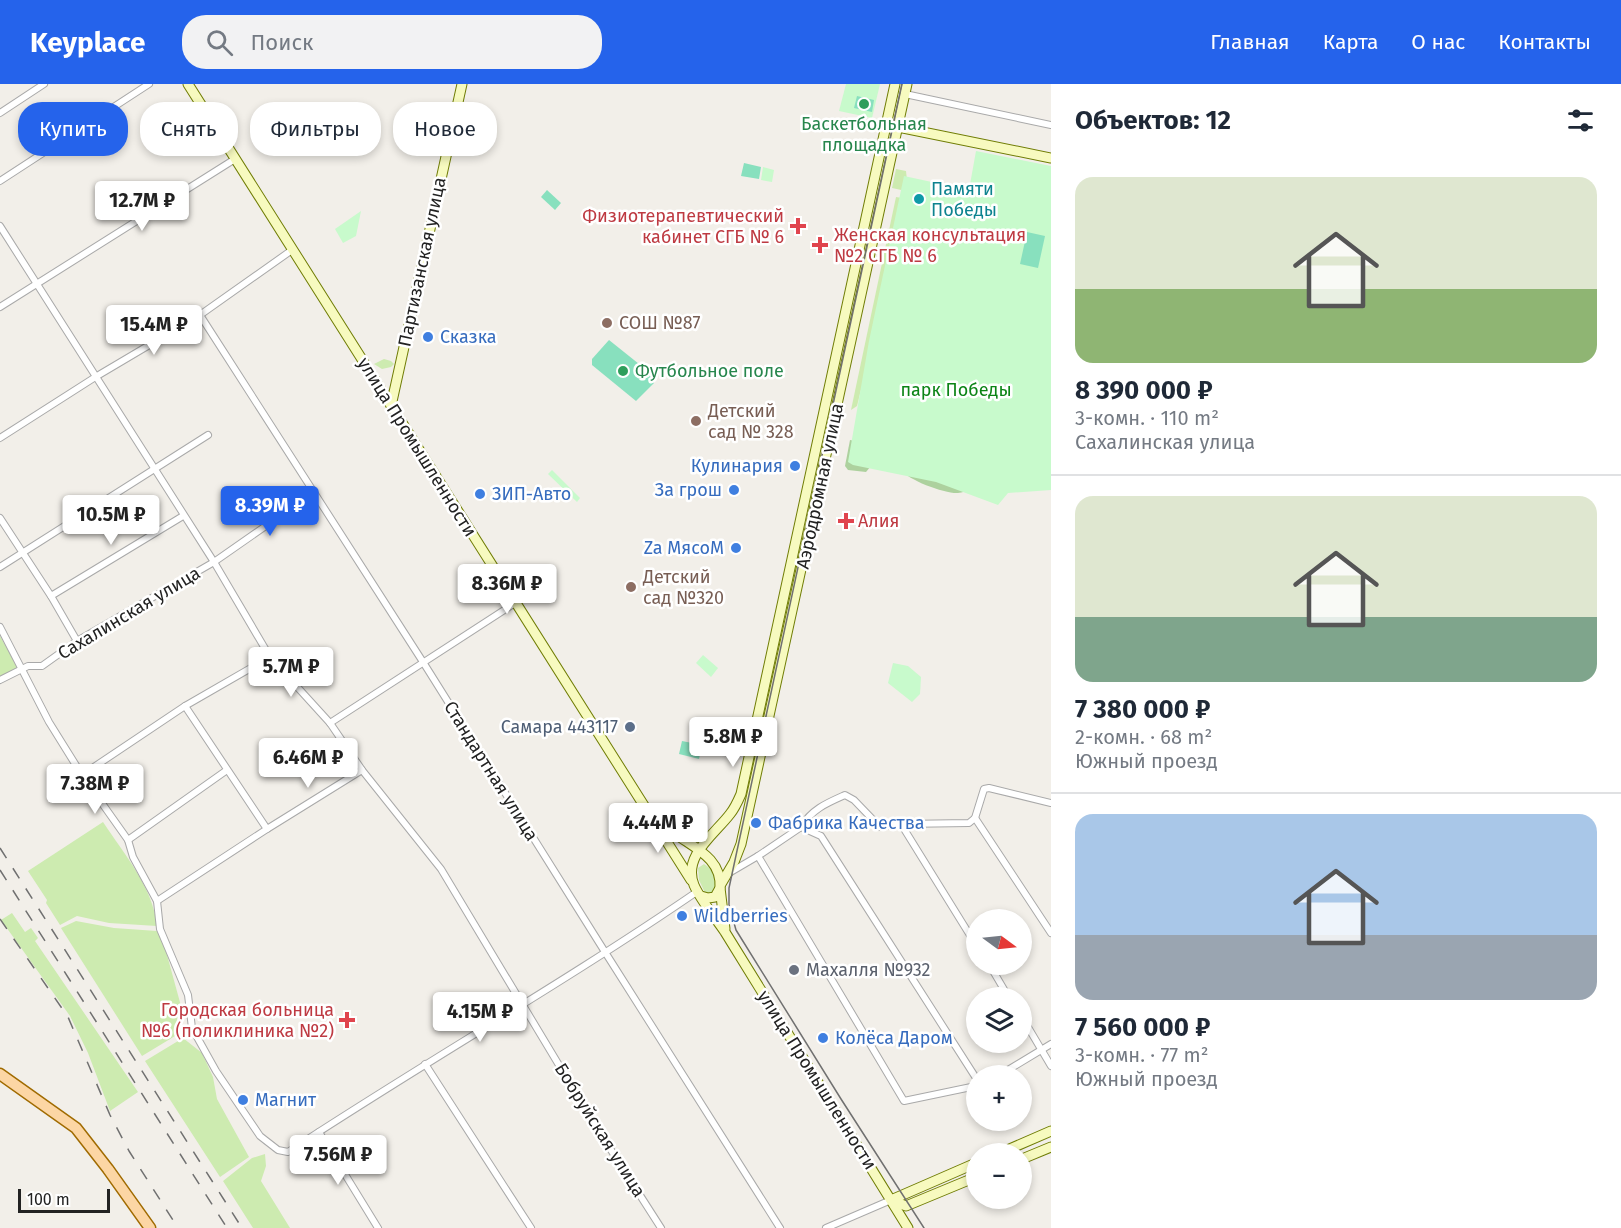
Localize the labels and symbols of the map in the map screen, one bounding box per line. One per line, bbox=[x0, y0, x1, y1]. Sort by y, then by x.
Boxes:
marker: Баскетбольная площадка bbox=[857, 97, 871, 111]
place label: Баскетбольная площадка bbox=[801, 113, 927, 156]
street label: Партизанская улица bbox=[393, 175, 451, 349]
place label: Памяти Победы bbox=[931, 178, 997, 221]
pin: 12.7M ₽ bbox=[87, 181, 197, 232]
marker: Памяти Победы bbox=[912, 192, 926, 206]
place label: Физиотерапевтический кабинет СГБ № 6 bbox=[582, 205, 784, 248]
marker: Физиотерапевтический кабинет СГБ № 6 bbox=[789, 217, 807, 235]
place label: Женская консультация №2 СГБ № 6 bbox=[834, 224, 1026, 267]
marker: Женская консультация №2 СГБ № 6 bbox=[811, 236, 829, 254]
pin: 15.4M ₽ bbox=[99, 305, 209, 356]
place label: СОШ №87 bbox=[619, 312, 700, 334]
marker: СОШ №87 bbox=[600, 316, 614, 330]
place label: Сказка bbox=[440, 326, 497, 348]
marker: Сказка bbox=[421, 330, 435, 344]
street label: улица Промышленности bbox=[353, 353, 481, 541]
place label: Футбольное поле bbox=[635, 360, 784, 382]
marker: Футбольное поле bbox=[616, 364, 630, 378]
park label: парк Победы bbox=[900, 379, 1012, 401]
place label: Детский сад № 328 bbox=[707, 400, 794, 443]
street label: Аэродромная улица bbox=[792, 401, 848, 571]
marker: Детский сад № 328 bbox=[689, 414, 703, 428]
place label: Кулинария bbox=[691, 455, 783, 477]
marker: Кулинария bbox=[788, 459, 802, 473]
place label: За грош bbox=[655, 479, 722, 501]
place label: ЗИП-Авто bbox=[492, 483, 571, 505]
marker: За грош bbox=[727, 483, 741, 497]
pin: 8.39M ₽ bbox=[215, 486, 325, 537]
marker: ЗИП-Авто bbox=[473, 487, 487, 501]
pin: 10.5M ₽ bbox=[56, 495, 166, 546]
place label: Алия bbox=[858, 510, 899, 532]
marker: Алия bbox=[839, 514, 853, 528]
place label: Za МясоМ bbox=[644, 537, 724, 559]
marker: Za МясоМ bbox=[729, 541, 743, 555]
street label: Сахалинская улица bbox=[54, 562, 204, 664]
pin: 8.36M ₽ bbox=[452, 564, 562, 615]
place label: Детский сад №320 bbox=[642, 566, 724, 609]
marker: Детский сад №320 bbox=[624, 580, 638, 594]
pin: 5.7M ₽ bbox=[242, 647, 340, 698]
street label: Стандартная улица bbox=[439, 697, 543, 845]
place label: Самара 443117 bbox=[501, 716, 618, 738]
pin: 5.8M ₽ bbox=[684, 717, 782, 768]
marker: Самара 443117 bbox=[623, 720, 637, 734]
pin: 6.46M ₽ bbox=[253, 738, 363, 789]
pin: 7.38M ₽ bbox=[40, 764, 150, 815]
pin: 4.44M ₽ bbox=[603, 803, 713, 854]
place label: Фабрика Качества bbox=[768, 812, 924, 834]
marker: Фабрика Качества bbox=[749, 816, 763, 830]
place label: Wildberries bbox=[694, 905, 788, 927]
marker: Wildberries bbox=[675, 909, 689, 923]
north arrow bbox=[966, 909, 1032, 975]
place label: Махалля №932 bbox=[806, 959, 931, 981]
marker: Махалля №932 bbox=[787, 963, 801, 977]
street label: улица Промышленности bbox=[753, 986, 881, 1174]
pin: 4.15M ₽ bbox=[425, 992, 535, 1043]
place label: Городская больница №6 (поликлиника №2) bbox=[141, 999, 334, 1042]
marker: Городская больница №6 (поликлиника №2) bbox=[338, 1011, 356, 1029]
place label: Колёса Даром bbox=[835, 1027, 953, 1049]
marker: Колёса Даром bbox=[816, 1031, 830, 1045]
street label: Бобруйская улица bbox=[550, 1059, 650, 1201]
place label: Магнит bbox=[255, 1089, 317, 1111]
marker: Магнит bbox=[236, 1093, 250, 1107]
pin: 7.56M ₽ bbox=[283, 1135, 393, 1186]
scale bar bbox=[18, 1186, 110, 1214]

